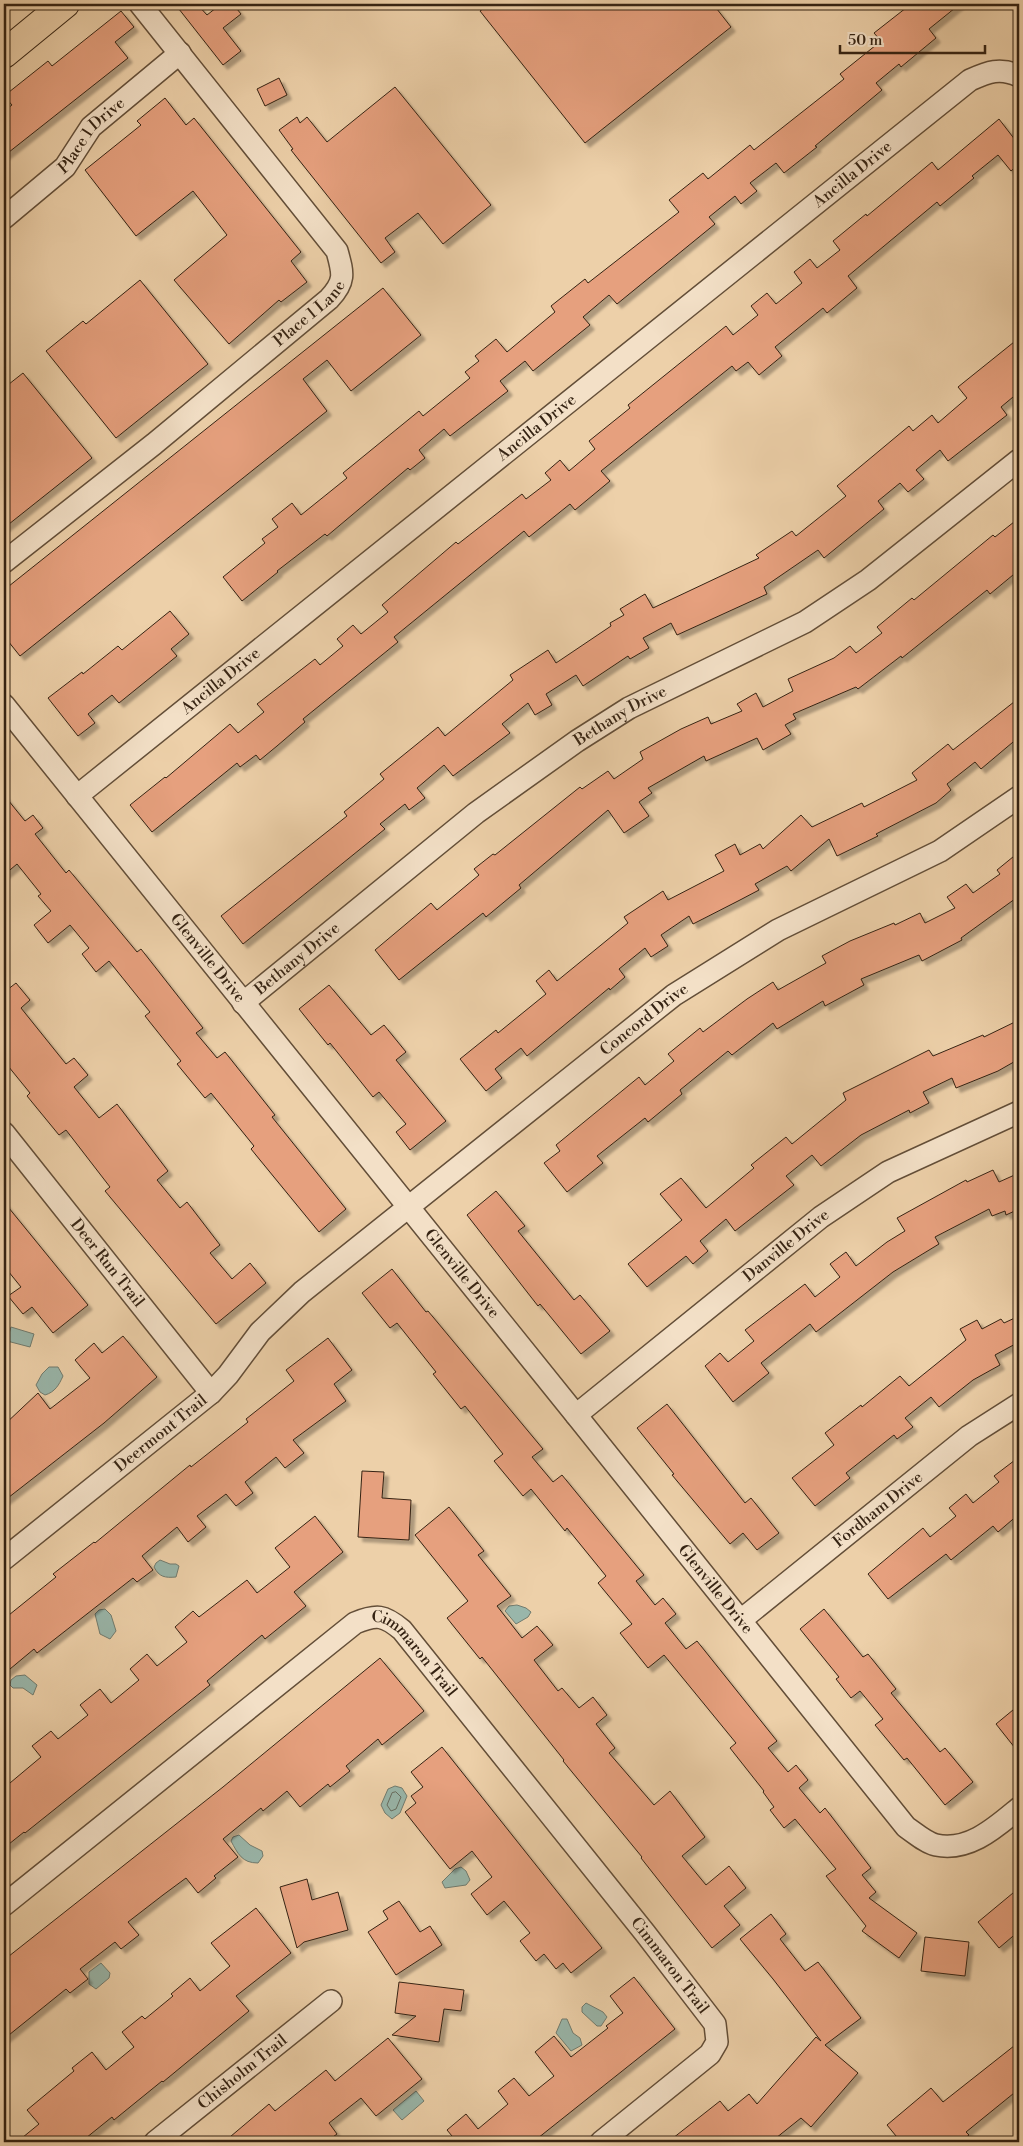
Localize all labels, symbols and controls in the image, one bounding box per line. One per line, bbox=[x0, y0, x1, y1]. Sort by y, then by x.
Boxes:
scale bar bbox=[840, 22, 986, 54]
text: 50 m bbox=[848, 31, 882, 50]
street label: Place 1 Drive bbox=[54, 93, 129, 178]
street label: Ancilla Drive bbox=[808, 137, 896, 213]
street label: Place 1 Lane bbox=[269, 277, 350, 351]
street label: Ancilla Drive bbox=[492, 390, 580, 466]
street label: Ancilla Drive bbox=[176, 643, 264, 719]
street label: Bethany Drive bbox=[569, 681, 670, 751]
street label: Glenville Drive bbox=[166, 909, 250, 1007]
street label: Bethany Drive bbox=[250, 918, 344, 1000]
street label: Concord Drive bbox=[596, 979, 692, 1060]
street label: Danville Drive bbox=[739, 1205, 833, 1286]
street label: Deer Run Trail bbox=[66, 1215, 149, 1311]
street label: Glenville Drive bbox=[420, 1225, 504, 1322]
street label: Deermont Trail bbox=[110, 1390, 211, 1476]
street label: Fordham Drive bbox=[829, 1467, 927, 1552]
street label: Glenville Drive bbox=[674, 1540, 757, 1638]
street label: Cimmaron Trail bbox=[371, 1607, 462, 1701]
street label: Cimmaron Trail bbox=[626, 1913, 714, 2018]
street label: Chisholm Trail bbox=[194, 2030, 291, 2114]

